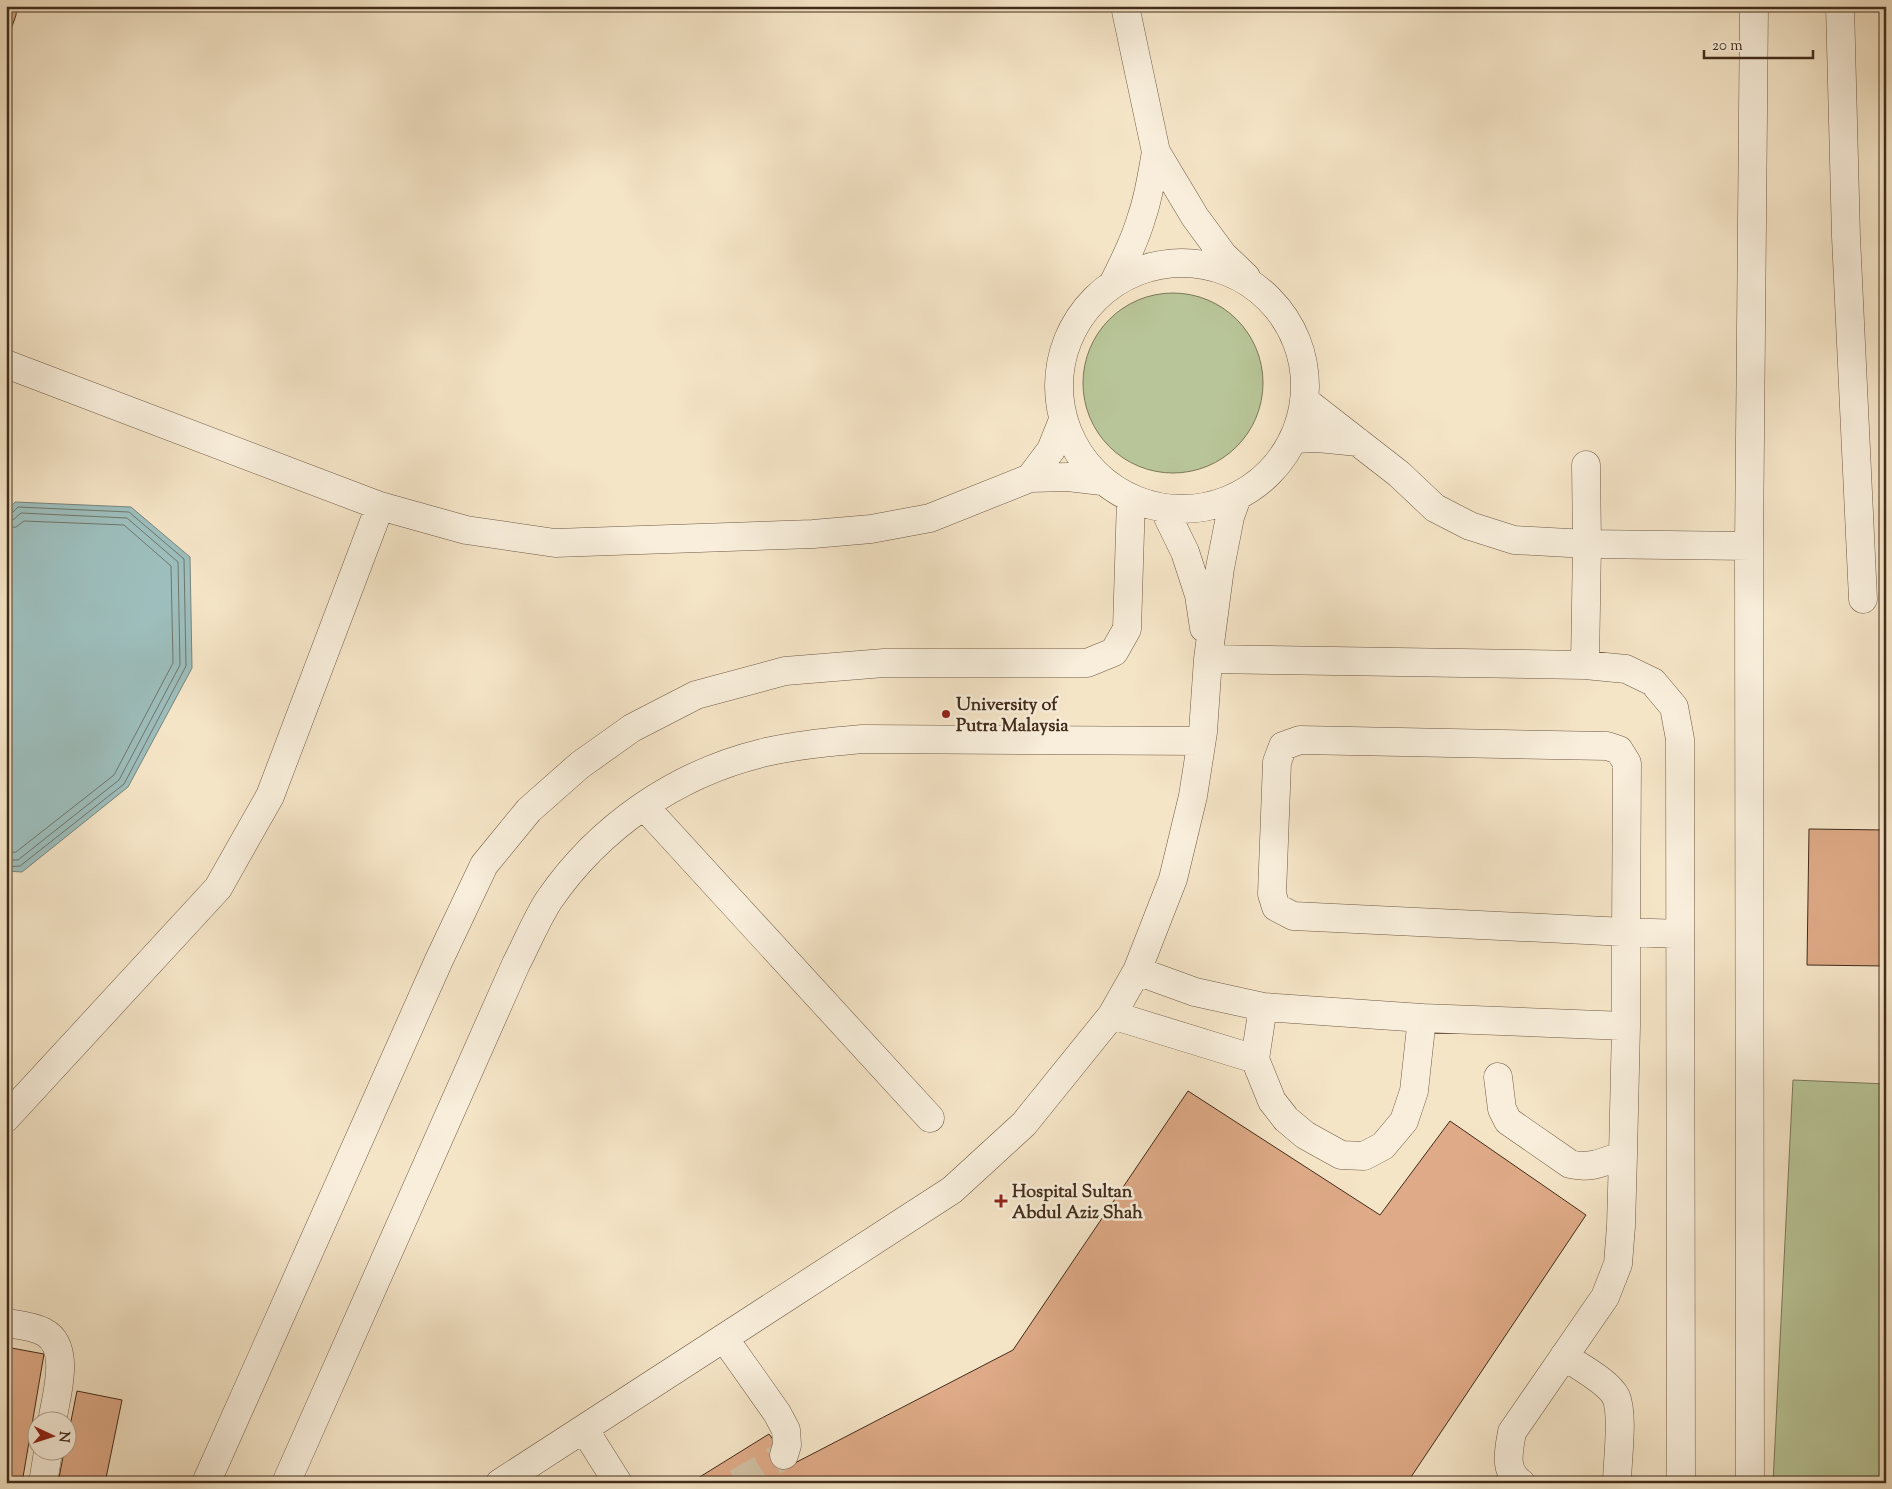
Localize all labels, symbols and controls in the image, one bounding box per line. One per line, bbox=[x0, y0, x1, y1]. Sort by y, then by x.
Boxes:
scale bar bbox=[1704, 28, 1813, 60]
text: 20 m bbox=[1712, 36, 1743, 57]
place label: University of Putra Malaysia bbox=[956, 693, 1069, 740]
marker: University of Putra Malaysia bbox=[940, 708, 952, 720]
place label: Hospital Sultan Abdul Aziz Shah bbox=[1012, 1180, 1143, 1227]
marker: Hospital Sultan Abdul Aziz Shah bbox=[994, 1194, 1008, 1208]
north arrow bbox=[28, 1412, 78, 1462]
text: N bbox=[53, 1430, 73, 1443]

